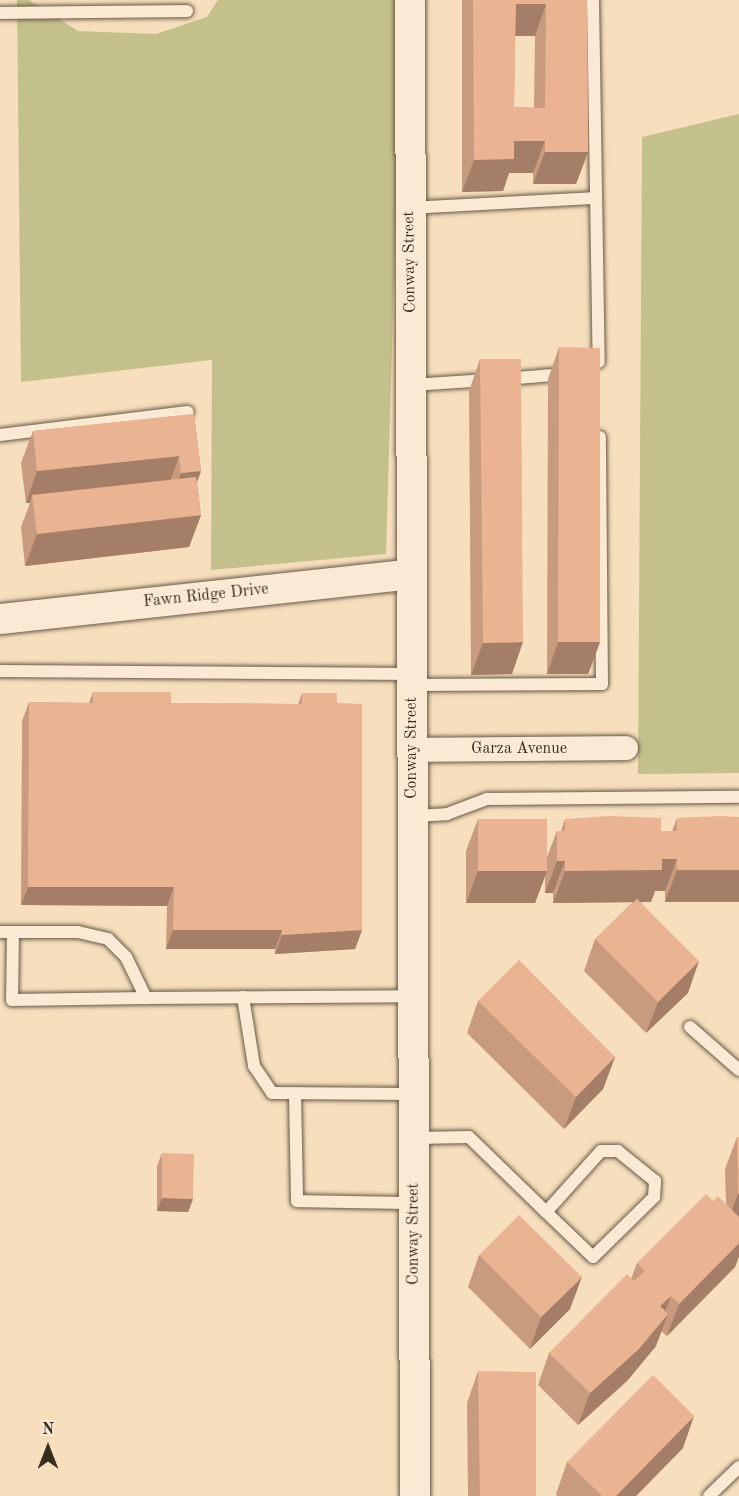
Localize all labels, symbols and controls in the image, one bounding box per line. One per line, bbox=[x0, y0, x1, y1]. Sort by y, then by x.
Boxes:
street label: Conway Street bbox=[400, 211, 420, 313]
street label: Fawn Ridge Drive bbox=[142, 580, 270, 612]
street label: Conway Street bbox=[402, 697, 422, 799]
street label: Garza Avenue bbox=[471, 739, 567, 759]
street label: Conway Street bbox=[404, 1183, 424, 1285]
north arrow bbox=[18, 1418, 78, 1478]
text: N bbox=[42, 1422, 54, 1438]

